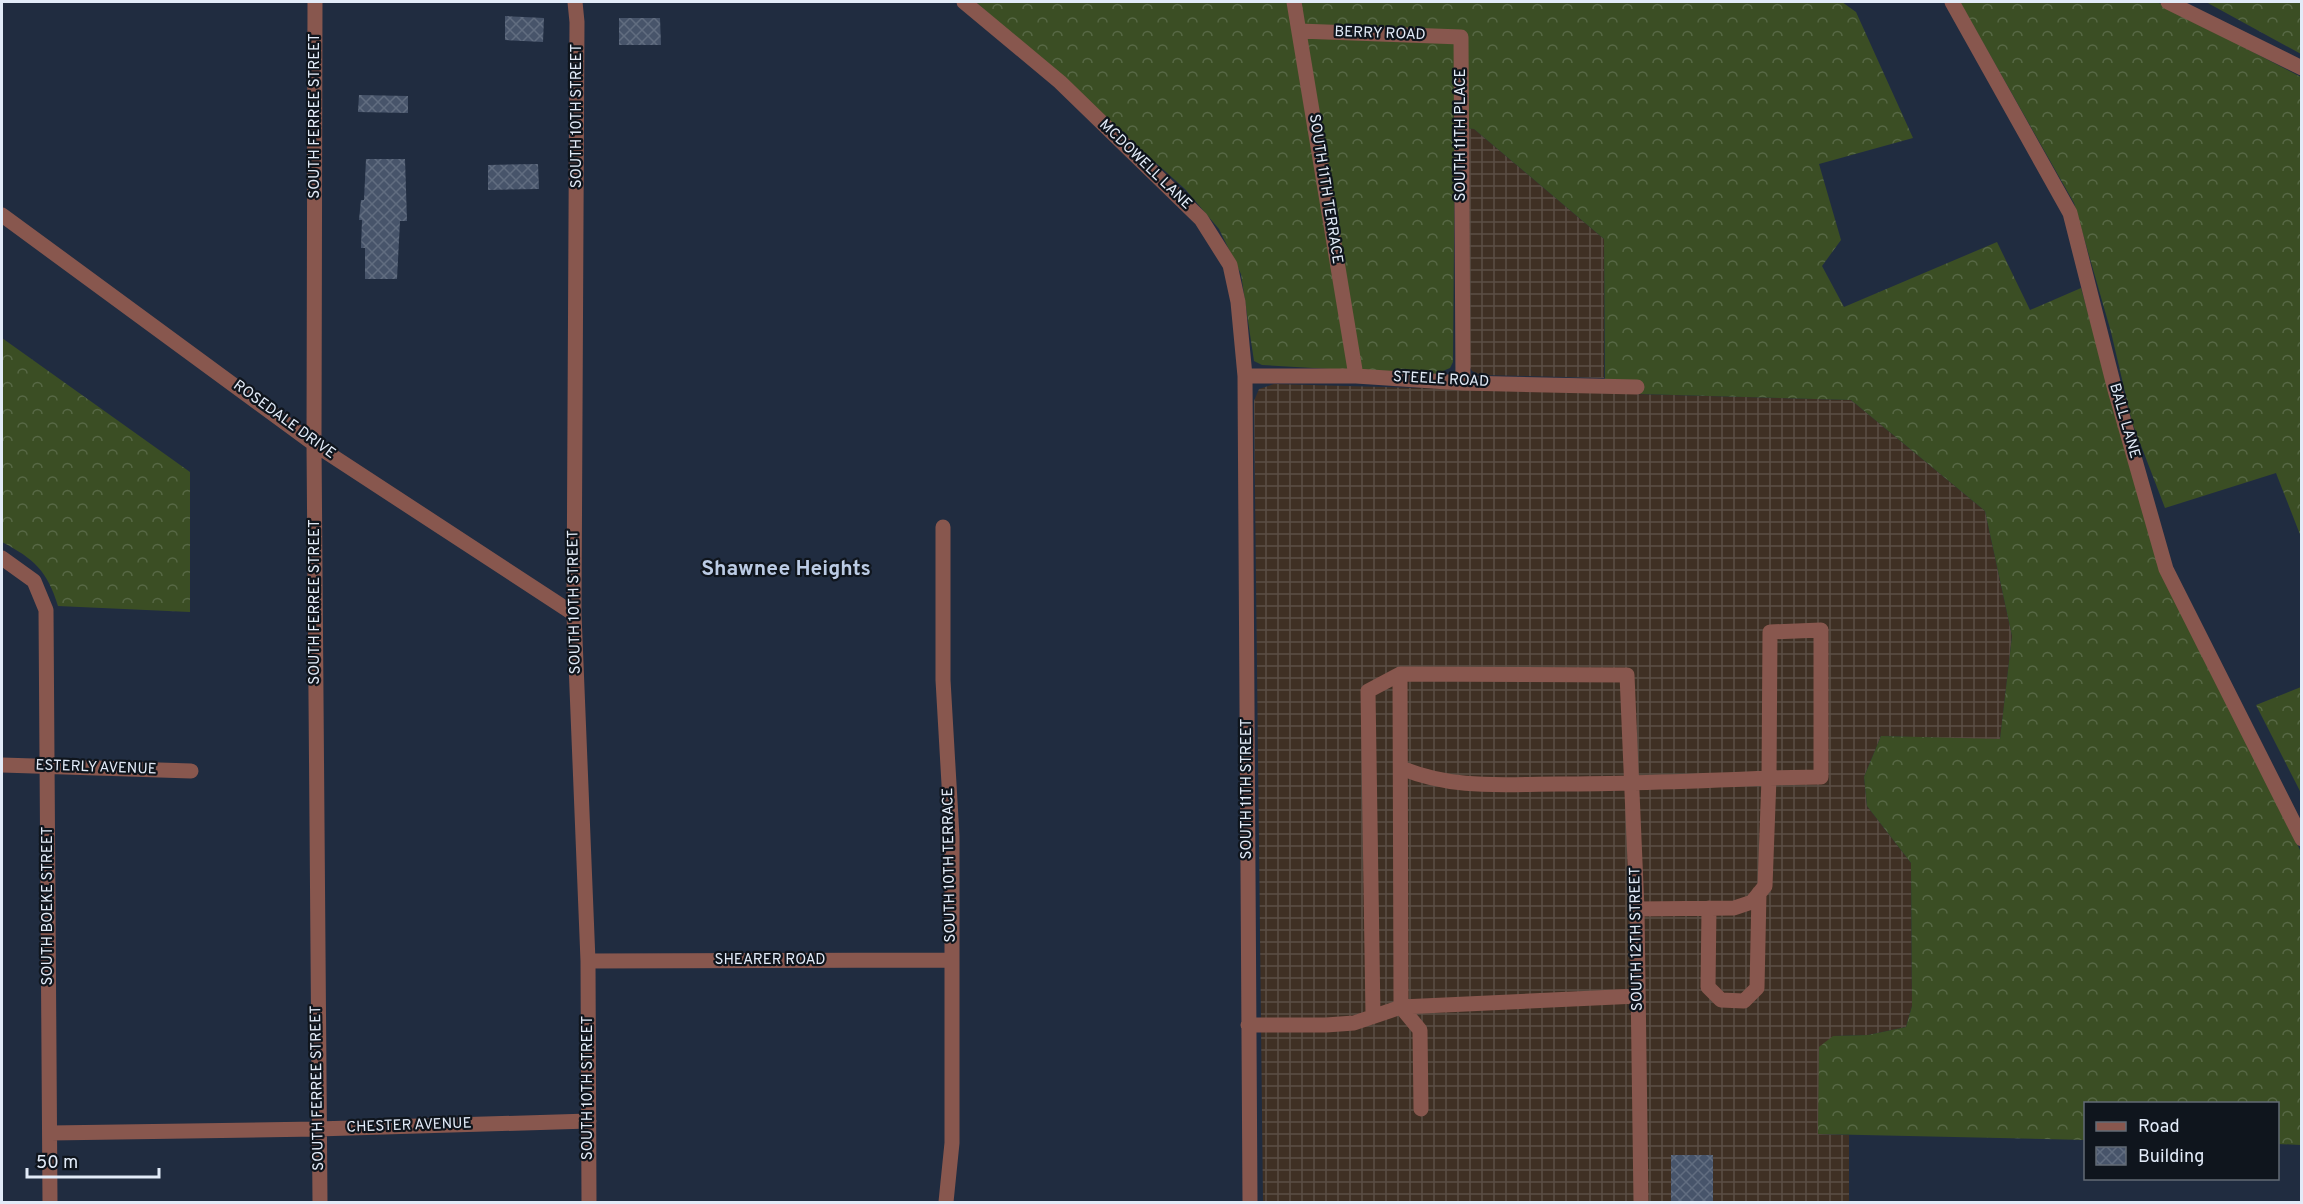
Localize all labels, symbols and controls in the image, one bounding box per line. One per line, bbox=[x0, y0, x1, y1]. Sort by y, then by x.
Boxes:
street label: BERRY ROAD bbox=[1334, 23, 1426, 45]
street label: SOUTH FERREE STREET bbox=[306, 33, 325, 199]
street label: SOUTH 10TH STREET bbox=[568, 44, 587, 188]
street label: SOUTH 11TH PLACE bbox=[1452, 68, 1471, 202]
street label: SOUTH 11TH TERRACE bbox=[1304, 113, 1346, 265]
street label: MCDOWELL LANE bbox=[1095, 116, 1195, 214]
street label: STEELE ROAD bbox=[1392, 368, 1490, 392]
street label: ROSEDALE DRIVE bbox=[229, 376, 339, 464]
street label: BALL LANE bbox=[2104, 381, 2144, 461]
street label: SOUTH FERREE STREET bbox=[306, 519, 325, 685]
street label: SOUTH 10TH STREET bbox=[564, 530, 586, 674]
district label: Shawnee Heights bbox=[701, 556, 871, 583]
street label: SOUTH 11TH STREET bbox=[1238, 719, 1257, 859]
street label: ESTERLY AVENUE bbox=[35, 756, 157, 780]
street label: SOUTH 10TH TERRACE bbox=[939, 787, 961, 943]
street label: SOUTH BOEKE STREET bbox=[39, 827, 58, 985]
street label: SOUTH 12TH STREET bbox=[1626, 867, 1648, 1011]
street label: SHEARER ROAD bbox=[714, 951, 826, 970]
street label: SOUTH FERREE STREET bbox=[307, 1005, 329, 1171]
street label: SOUTH 10TH STREET bbox=[579, 1016, 598, 1160]
legend bbox=[2084, 1102, 2279, 1180]
street label: CHESTER AVENUE bbox=[346, 1114, 472, 1138]
text: Road bbox=[2138, 1116, 2180, 1139]
scale bar bbox=[27, 1141, 159, 1179]
text: Building bbox=[2138, 1146, 2204, 1169]
text: 50 m bbox=[36, 1152, 78, 1175]

